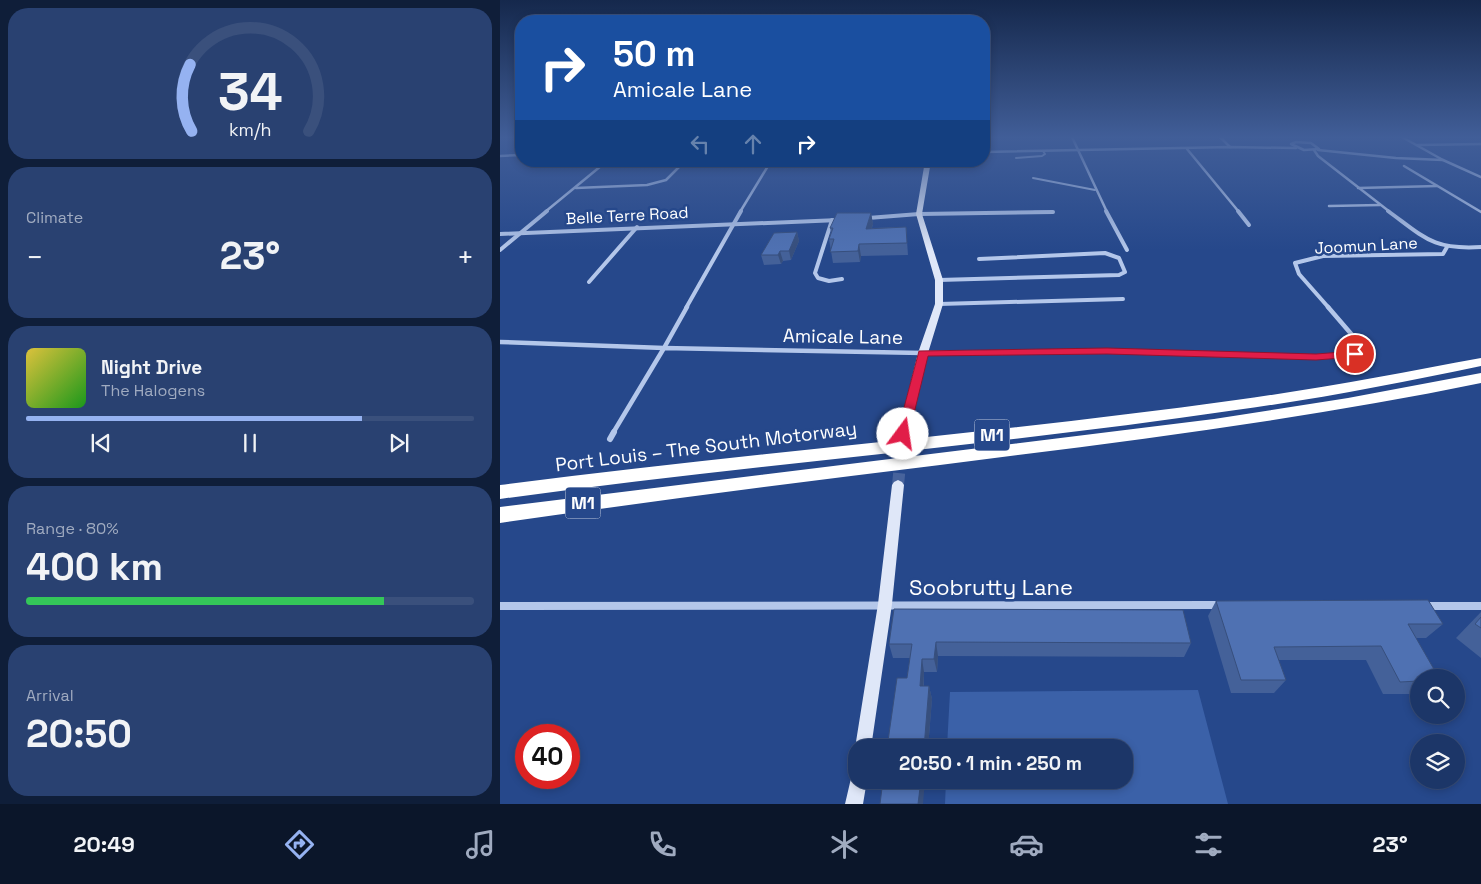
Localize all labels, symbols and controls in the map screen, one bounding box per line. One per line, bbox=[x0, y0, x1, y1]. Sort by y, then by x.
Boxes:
text: 50 m bbox=[613, 32, 695, 76]
icon: right bbox=[530, 35, 595, 100]
text: 34 bbox=[218, 59, 282, 125]
text: Amicale Lane bbox=[613, 75, 752, 103]
text: km/h bbox=[229, 118, 271, 141]
icon: left bbox=[686, 130, 714, 158]
icon: ahead bbox=[739, 130, 767, 158]
icon: right bbox=[792, 130, 820, 158]
street label: Belle Terre Road bbox=[565, 202, 689, 229]
text: Climate bbox=[26, 207, 83, 228]
text: 23° bbox=[220, 232, 280, 280]
street label: Joomun Lane bbox=[1314, 232, 1418, 259]
text: − bbox=[26, 239, 43, 275]
text: + bbox=[457, 239, 474, 275]
street label: Amicale Lane bbox=[783, 323, 903, 350]
pin bbox=[1334, 333, 1376, 375]
icon: arrive bbox=[1341, 340, 1369, 368]
text: Night Drive bbox=[101, 355, 202, 380]
text: The Halogens bbox=[101, 380, 205, 401]
position arrow bbox=[876, 407, 928, 459]
street label: Port Louis – The South Motorway bbox=[554, 416, 858, 477]
road number: M1 bbox=[974, 420, 1010, 450]
icon: previous bbox=[87, 429, 115, 457]
icon: pause bbox=[236, 429, 264, 457]
icon: next bbox=[385, 429, 413, 457]
road number: M1 bbox=[566, 488, 600, 518]
text: Range · 80% bbox=[26, 518, 119, 539]
text: 400 km bbox=[26, 543, 163, 591]
street label: Soobrutty Lane bbox=[909, 573, 1073, 601]
map controls bbox=[1410, 669, 1465, 789]
button: search bbox=[1410, 669, 1465, 724]
text: Arrival bbox=[26, 685, 74, 706]
text: 20:50 bbox=[26, 710, 132, 758]
speed limit sign: 40 bbox=[515, 724, 580, 789]
button: layers bbox=[1410, 734, 1465, 789]
text: 20:50 · 1 min · 250 m bbox=[899, 751, 1082, 776]
icon: directions bbox=[282, 827, 317, 862]
icon: music bbox=[463, 827, 498, 862]
icon: phone bbox=[645, 827, 680, 862]
icon: climate bbox=[827, 827, 862, 862]
icon: car bbox=[1009, 827, 1044, 862]
icon: filters bbox=[1191, 827, 1226, 862]
text: 20:49 bbox=[73, 830, 135, 858]
text: 23° bbox=[1372, 830, 1408, 858]

